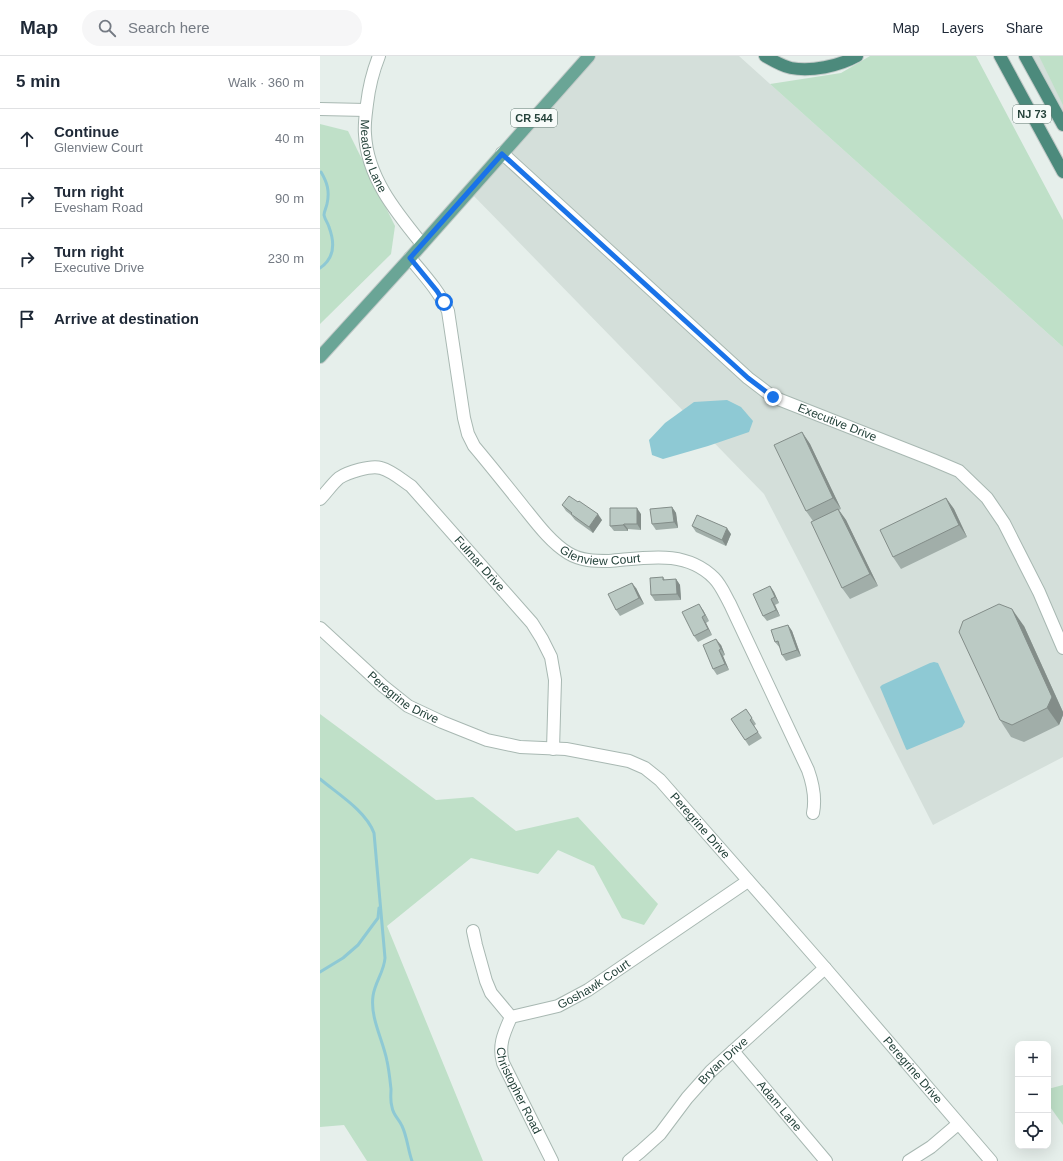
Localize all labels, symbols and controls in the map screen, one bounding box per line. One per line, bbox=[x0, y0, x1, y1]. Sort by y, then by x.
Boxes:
search box bbox=[82, 10, 362, 46]
text: Map bbox=[20, 17, 58, 38]
icon: search bbox=[96, 17, 118, 39]
text: Search here bbox=[128, 19, 210, 36]
text: Map bbox=[892, 20, 920, 36]
text: Layers bbox=[942, 20, 984, 36]
text: Share bbox=[1006, 20, 1043, 36]
text: 5 min bbox=[16, 72, 60, 91]
text: Walk · 360 m bbox=[228, 75, 304, 90]
road number: NJ 73 bbox=[1013, 105, 1051, 123]
road number: CR 544 bbox=[511, 109, 557, 127]
street label: Meadow Lane bbox=[358, 119, 390, 195]
text: Continue bbox=[54, 123, 119, 140]
icon: ahead bbox=[16, 128, 38, 150]
text: 40 m bbox=[275, 131, 304, 146]
text: Glenview Court bbox=[54, 140, 143, 155]
text: Turn right bbox=[54, 183, 124, 200]
icon: right bbox=[16, 188, 38, 210]
text: 90 m bbox=[275, 191, 304, 206]
text: Evesham Road bbox=[54, 200, 143, 215]
text: Turn right bbox=[54, 243, 124, 260]
icon: right bbox=[16, 248, 38, 270]
text: 230 m bbox=[268, 251, 304, 266]
text: Executive Drive bbox=[54, 260, 144, 275]
route start bbox=[435, 293, 453, 311]
icon: arrive bbox=[16, 308, 38, 330]
text: Arrive at destination bbox=[54, 310, 199, 327]
route end bbox=[764, 388, 782, 406]
street label: Executive Drive bbox=[796, 401, 879, 444]
street label: Fulmar Drive bbox=[452, 533, 508, 594]
street label: Glenview Court bbox=[557, 543, 641, 568]
street label: Peregrine Drive bbox=[365, 668, 441, 727]
street label: Peregrine Drive bbox=[667, 790, 733, 862]
street label: Goshawk Court bbox=[555, 956, 633, 1012]
street label: Bryan Drive bbox=[695, 1034, 751, 1087]
street label: Peregrine Drive bbox=[880, 1034, 945, 1106]
map controls bbox=[1015, 1041, 1051, 1149]
button: + bbox=[1015, 1041, 1051, 1077]
street label: Christopher Road bbox=[494, 1047, 544, 1136]
button: − bbox=[1015, 1077, 1051, 1113]
street label: Adam Lane bbox=[754, 1078, 805, 1134]
button: locate bbox=[1015, 1113, 1051, 1149]

